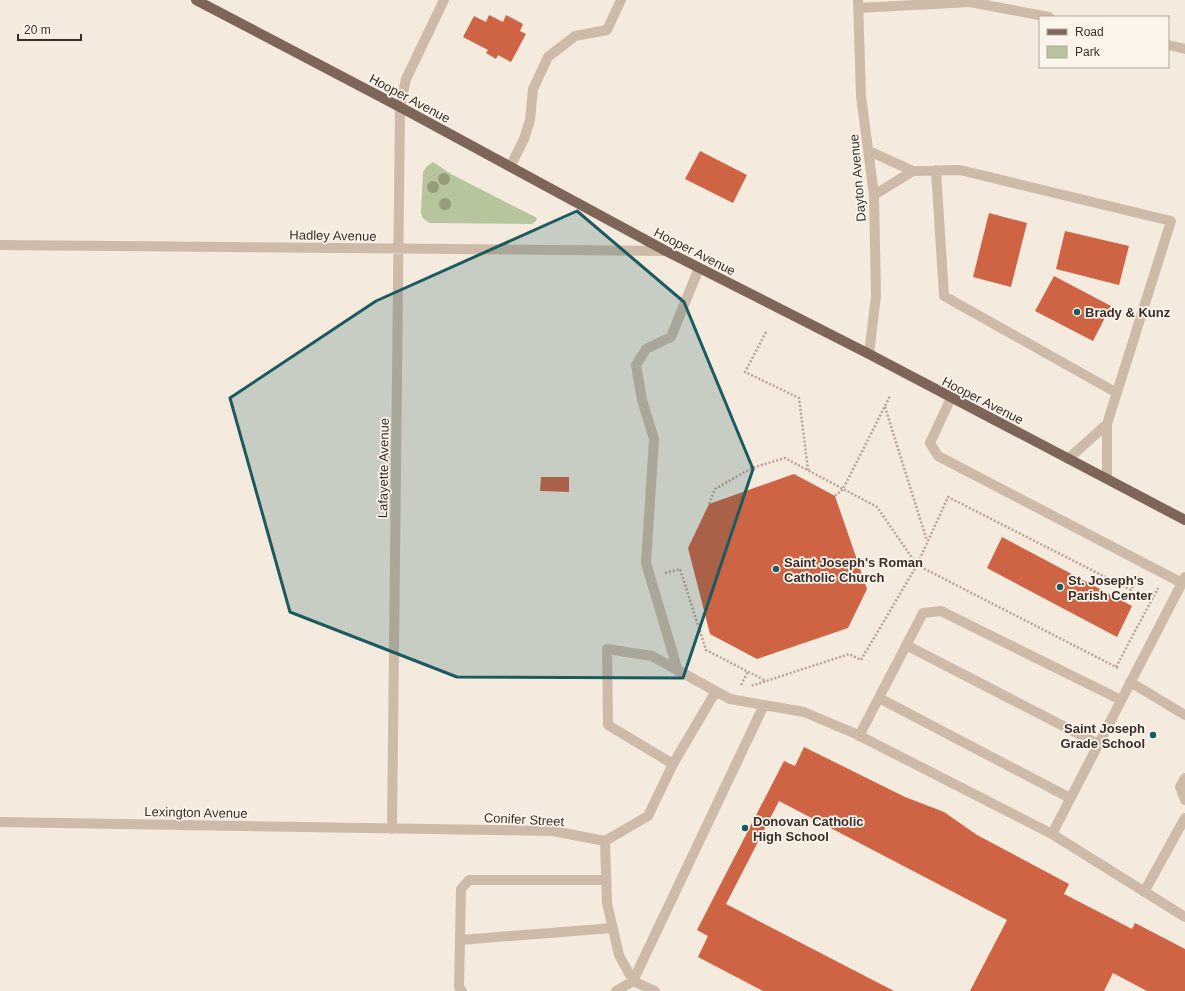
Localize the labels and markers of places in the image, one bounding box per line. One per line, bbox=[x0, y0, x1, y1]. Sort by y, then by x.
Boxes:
place label: Brady & Kunz bbox=[1085, 305, 1171, 320]
marker: Brady & Kunz bbox=[1072, 307, 1082, 317]
place label: Saint Joseph's Roman Catholic Church bbox=[784, 555, 923, 585]
marker: Saint Joseph's Roman Catholic Church bbox=[771, 564, 781, 574]
place label: St. Joseph's Parish Center bbox=[1068, 573, 1153, 603]
marker: St. Joseph's Parish Center bbox=[1055, 582, 1065, 592]
place label: Saint Joseph Grade School bbox=[1060, 721, 1145, 751]
marker: Saint Joseph Grade School bbox=[1148, 730, 1158, 740]
place label: Donovan Catholic High School bbox=[753, 814, 864, 844]
marker: Donovan Catholic High School bbox=[740, 823, 750, 833]

